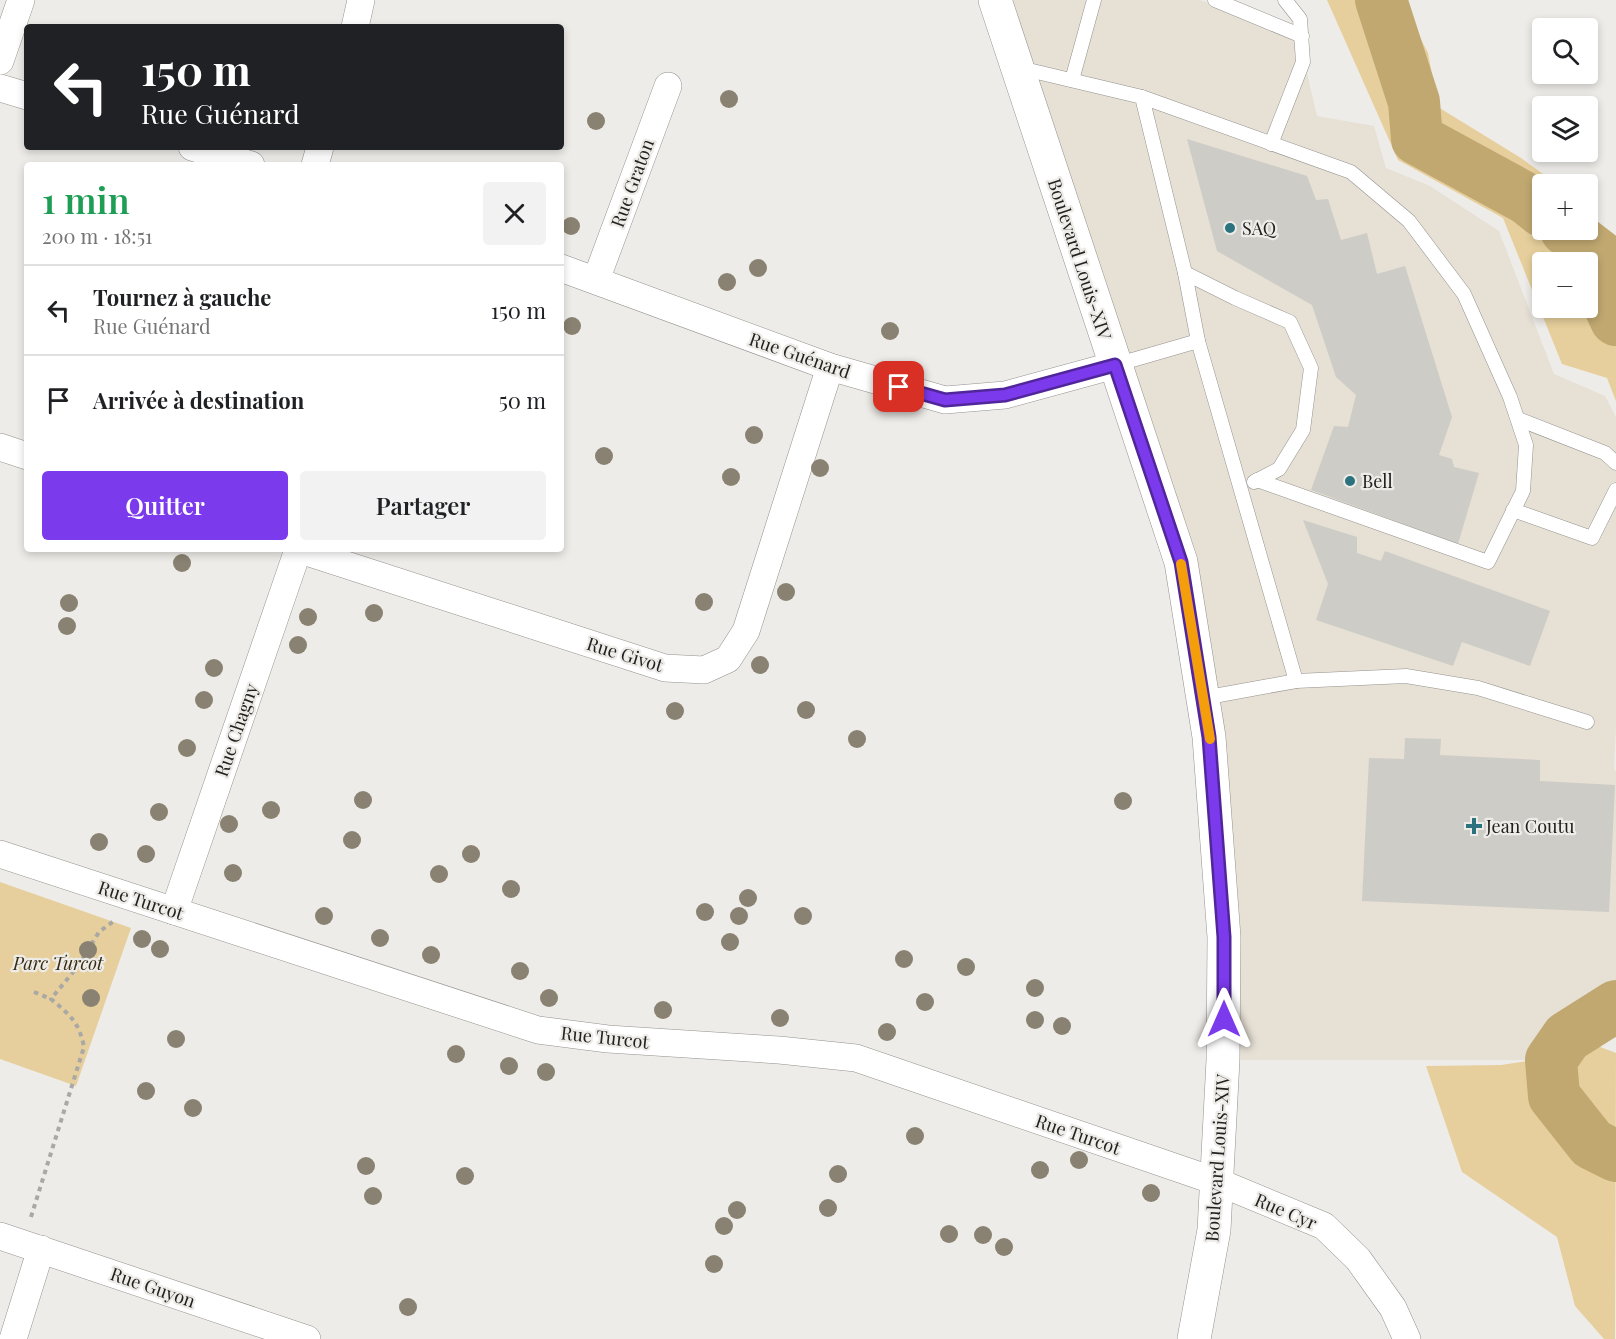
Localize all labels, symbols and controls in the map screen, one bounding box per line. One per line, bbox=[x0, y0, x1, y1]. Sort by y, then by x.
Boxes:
map controls bbox=[1532, 18, 1598, 318]
button: search bbox=[1532, 18, 1598, 84]
text: 150 m bbox=[141, 41, 251, 97]
icon: left bbox=[42, 48, 120, 126]
text: Rue Guénard bbox=[141, 95, 300, 131]
button: layers bbox=[1532, 96, 1598, 162]
street label: Rue Graton bbox=[605, 135, 659, 230]
button: + bbox=[1532, 174, 1598, 240]
text: 1 min bbox=[42, 175, 130, 223]
street label: Boulevard Louis-XIV bbox=[1043, 175, 1118, 343]
button: close bbox=[483, 182, 546, 245]
place label: SAQ bbox=[1242, 216, 1277, 240]
marker: SAQ bbox=[1223, 221, 1237, 235]
text: 200 m · 18:51 bbox=[42, 222, 152, 249]
button: − bbox=[1532, 252, 1598, 318]
text: Tournez à gauche bbox=[93, 282, 271, 312]
icon: left bbox=[42, 294, 75, 327]
text: 150 m bbox=[491, 295, 546, 325]
text: Rue Guénard bbox=[93, 312, 211, 339]
street label: Rue Guénard bbox=[746, 326, 854, 384]
pin bbox=[873, 361, 924, 412]
icon: arrive bbox=[882, 370, 915, 403]
icon: arrive bbox=[42, 384, 75, 417]
text: Arrivée à destination bbox=[93, 385, 304, 415]
text: 50 m bbox=[499, 385, 546, 415]
place label: Bell bbox=[1362, 469, 1393, 493]
button: Quitter bbox=[42, 471, 288, 540]
button: Partager bbox=[300, 471, 546, 540]
marker: Bell bbox=[1343, 474, 1357, 488]
street label: Rue Givot bbox=[584, 631, 667, 677]
street label: Rue Chagny bbox=[209, 680, 263, 780]
place label: Jean Coutu bbox=[1485, 814, 1575, 838]
marker: Jean Coutu bbox=[1467, 819, 1481, 833]
street label: Rue Turcot bbox=[95, 875, 187, 925]
park label: Parc Turcot bbox=[12, 951, 104, 975]
position arrow bbox=[1192, 987, 1256, 1051]
street label: Rue Turcot bbox=[560, 1020, 651, 1054]
street label: Boulevard Louis-XIV bbox=[1199, 1073, 1235, 1243]
street label: Rue Turcot bbox=[1032, 1108, 1124, 1160]
street label: Rue Cyr bbox=[1251, 1187, 1321, 1235]
street label: Rue Guyon bbox=[107, 1261, 199, 1313]

